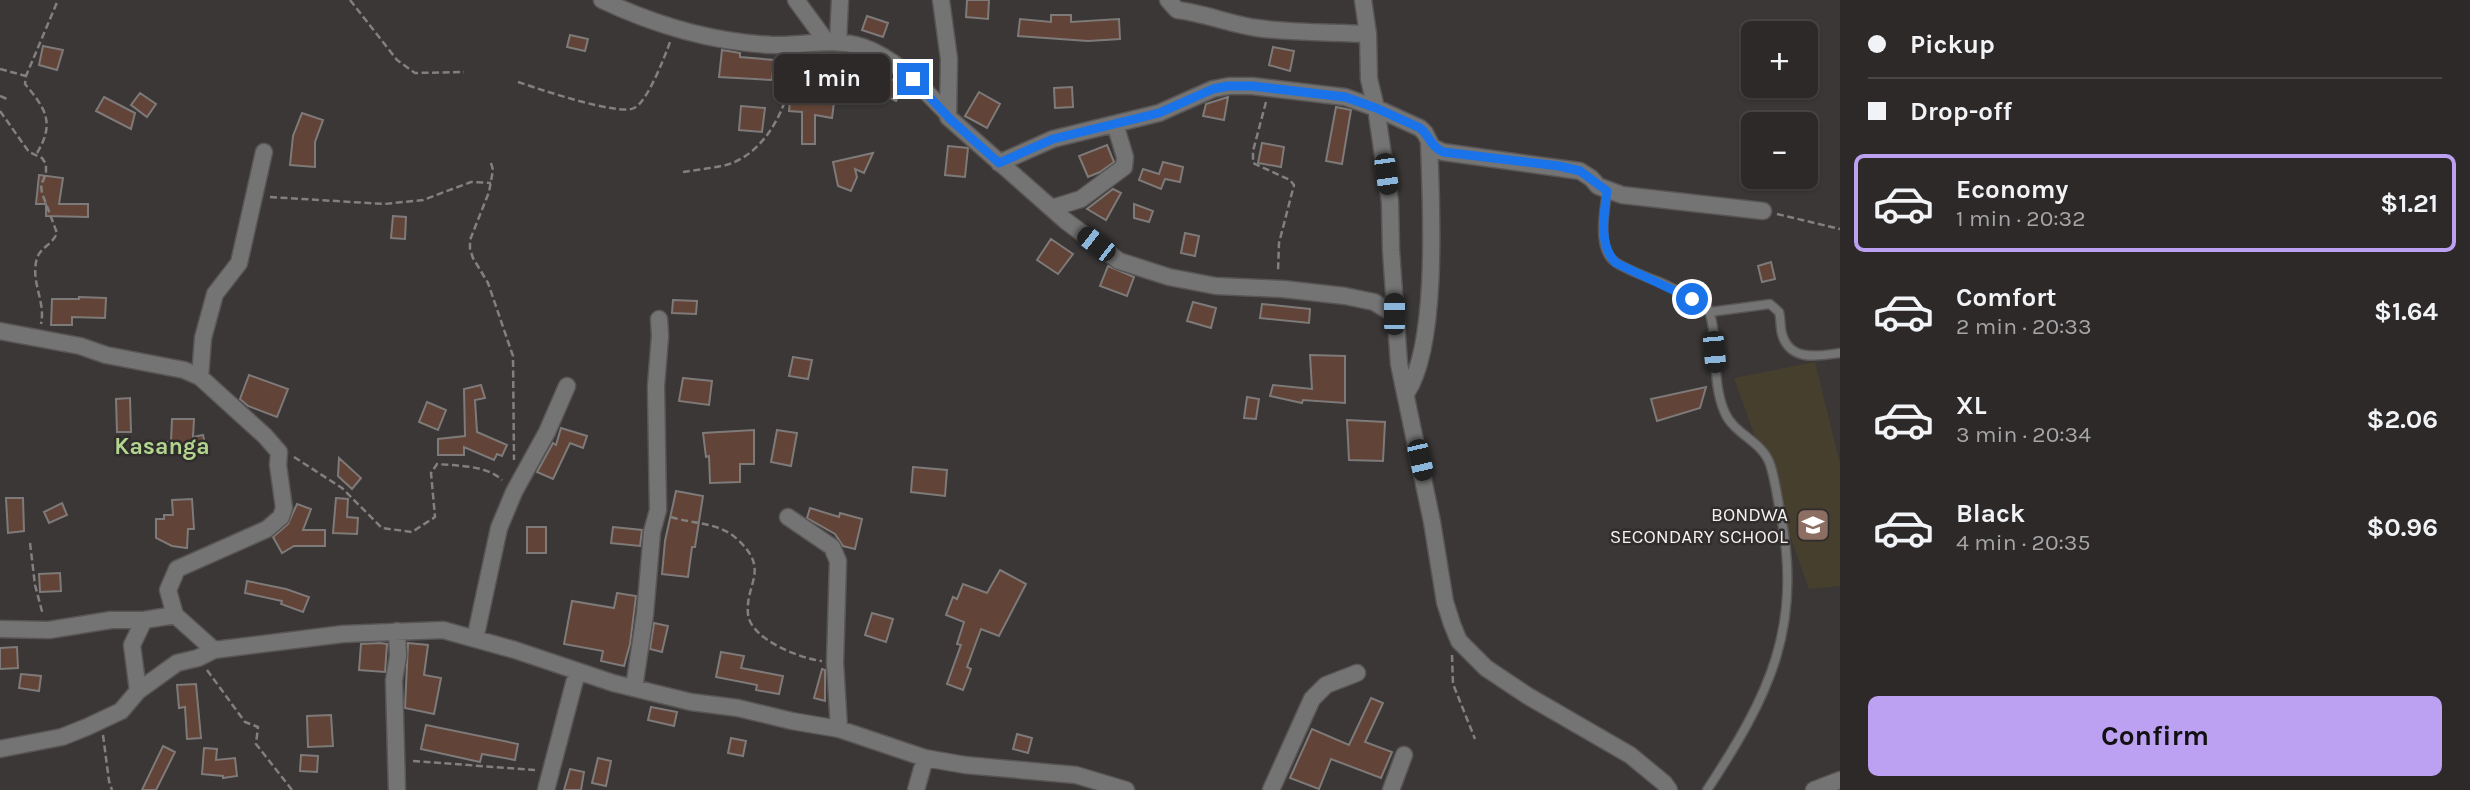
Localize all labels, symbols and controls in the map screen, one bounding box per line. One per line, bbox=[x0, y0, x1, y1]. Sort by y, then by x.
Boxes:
map controls bbox=[1741, 21, 1818, 189]
button: + bbox=[1741, 21, 1818, 98]
text: Pickup bbox=[1910, 29, 1995, 60]
callout: 1 min bbox=[773, 55, 888, 104]
route end bbox=[897, 63, 929, 95]
text: 1 min bbox=[803, 65, 861, 92]
text: Drop-off bbox=[1910, 96, 2012, 127]
button: − bbox=[1741, 112, 1818, 189]
car bbox=[1373, 152, 1400, 196]
icon: car bbox=[1872, 172, 1935, 235]
text: Economy bbox=[1956, 174, 2068, 205]
text: $1.21 bbox=[2380, 188, 2438, 219]
text: 1 min · 20:32 bbox=[1956, 205, 2086, 232]
car bbox=[1073, 223, 1120, 265]
icon: car bbox=[1872, 280, 1935, 343]
text: Comfort bbox=[1956, 282, 2057, 313]
route start bbox=[1676, 283, 1708, 315]
car bbox=[1384, 293, 1405, 335]
text: $1.64 bbox=[2374, 296, 2438, 327]
text: 2 min · 20:33 bbox=[1956, 313, 2092, 340]
car bbox=[1702, 330, 1727, 374]
icon: car bbox=[1872, 388, 1935, 451]
text: XL bbox=[1956, 390, 1987, 421]
text: $2.06 bbox=[2367, 404, 2438, 435]
text: 3 min · 20:34 bbox=[1956, 421, 2091, 448]
district label: Kasanga bbox=[114, 433, 210, 460]
car bbox=[1406, 437, 1435, 483]
icon: car bbox=[1872, 496, 1935, 559]
text: Black bbox=[1956, 498, 2025, 529]
place label: BONDWA SECONDARY SCHOOL bbox=[1610, 504, 1788, 548]
school or university icon: BONDWA SECONDARY SCHOOL bbox=[1794, 506, 1832, 544]
text: $0.96 bbox=[2366, 512, 2438, 543]
text: 4 min · 20:35 bbox=[1956, 529, 2090, 556]
button: Confirm bbox=[1868, 696, 2442, 776]

